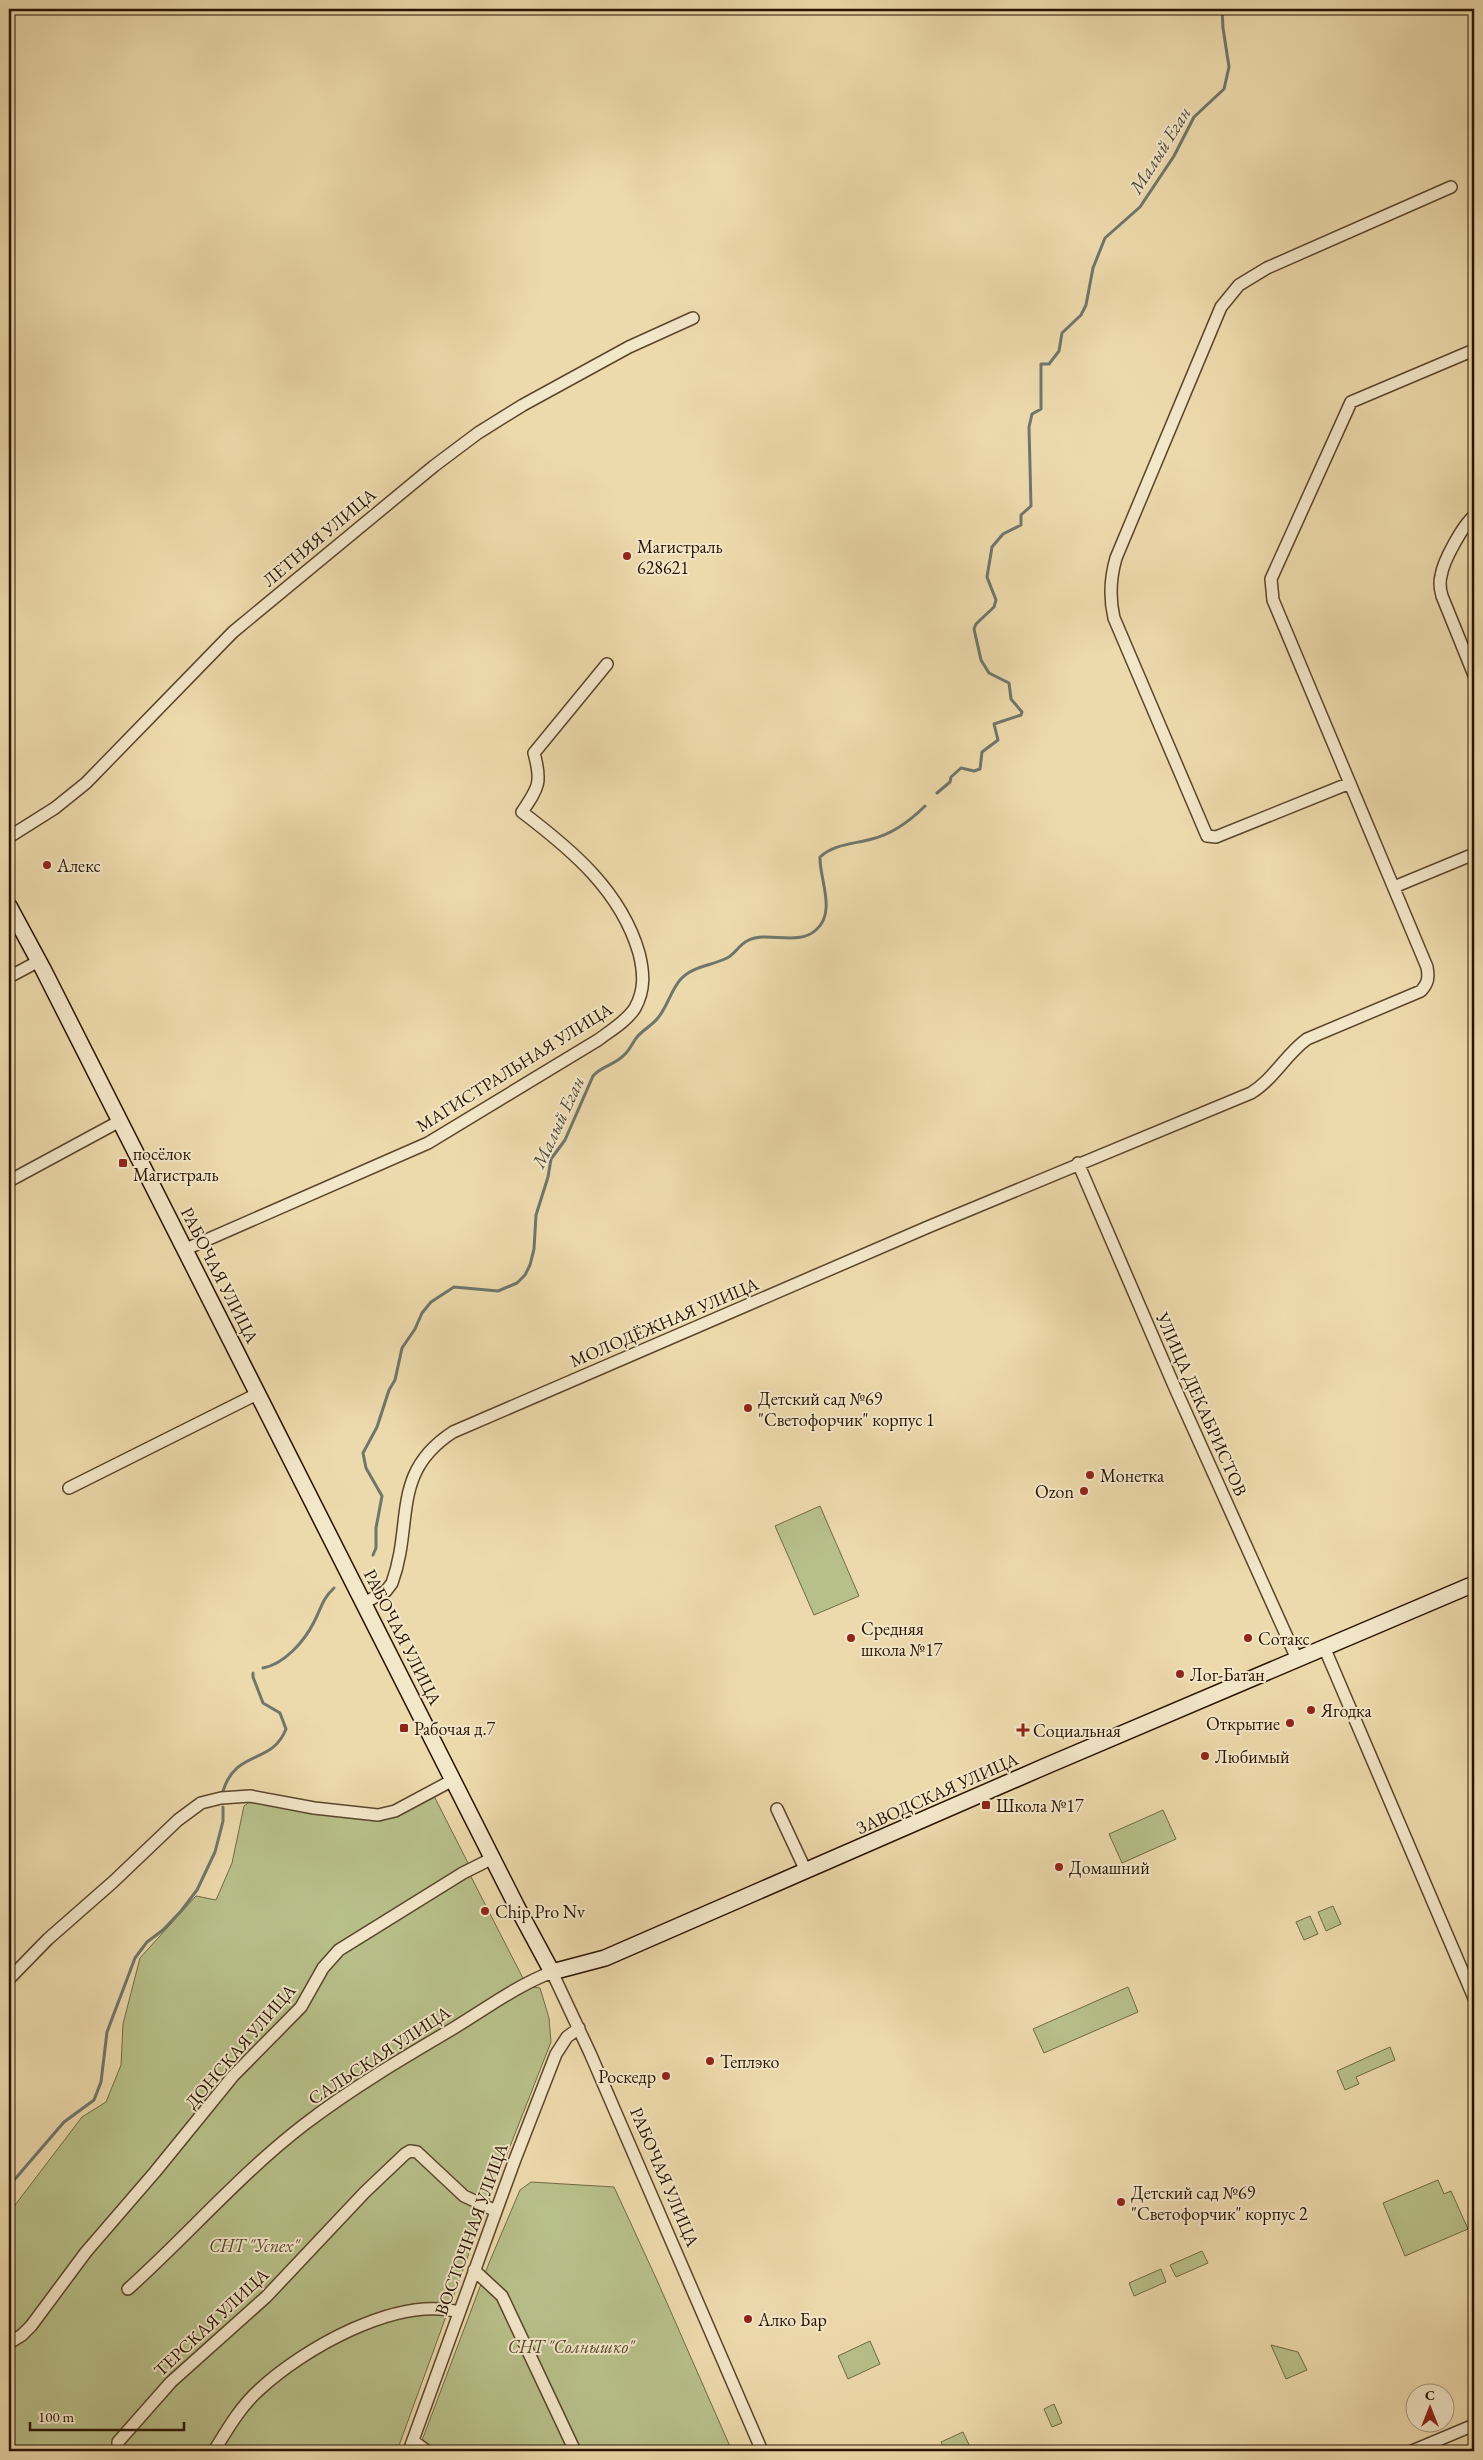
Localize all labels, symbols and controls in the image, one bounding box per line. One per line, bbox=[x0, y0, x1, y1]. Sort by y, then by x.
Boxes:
water label: Малый Еган bbox=[1123, 102, 1197, 199]
street label: ЛЕТНЯЯ УЛИЦА bbox=[258, 482, 381, 591]
place label: Магистраль 628621 bbox=[637, 535, 723, 579]
marker: Магистраль 628621 bbox=[621, 550, 633, 562]
place label: Алекс bbox=[56, 854, 101, 877]
marker: Алекс bbox=[41, 859, 53, 871]
street label: МАГИСТРАЛЬНАЯ УЛИЦА bbox=[412, 997, 617, 1137]
water label: Малый Еган bbox=[525, 1072, 590, 1173]
place label: посёлок Магистраль bbox=[133, 1142, 219, 1186]
marker: посёлок Магистраль bbox=[117, 1157, 129, 1169]
street label: РАБОЧАЯ УЛИЦА bbox=[176, 1203, 264, 1347]
street label: МОЛОДЁЖНАЯ УЛИЦА bbox=[566, 1272, 762, 1372]
street label: УЛИЦА ДЕКАБРИСТОВ bbox=[1151, 1308, 1253, 1499]
place label: Детский сад №69 "Светофорчик" корпус 1 bbox=[758, 1387, 935, 1431]
marker: Детский сад №69 "Светофорчик" корпус 1 bbox=[742, 1402, 754, 1414]
place label: Монетка bbox=[1100, 1464, 1165, 1487]
marker: Монетка bbox=[1084, 1469, 1096, 1481]
place label: Ozon bbox=[1035, 1480, 1074, 1503]
marker: Ozon bbox=[1078, 1485, 1090, 1497]
street label: РАБОЧАЯ УЛИЦА bbox=[359, 1565, 447, 1709]
place label: Средняя школа №17 bbox=[861, 1617, 943, 1661]
place label: Сотакс bbox=[1258, 1627, 1310, 1650]
marker: Средняя школа №17 bbox=[845, 1632, 857, 1644]
marker: Сотакс bbox=[1242, 1632, 1254, 1644]
place label: Лог-Батан bbox=[1190, 1663, 1265, 1686]
marker: Лог-Батан bbox=[1174, 1668, 1186, 1680]
place label: Ягодка bbox=[1320, 1699, 1372, 1722]
marker: Ягодка bbox=[1305, 1704, 1317, 1716]
place label: Открытие bbox=[1206, 1712, 1280, 1735]
place label: Рабочая д.7 bbox=[414, 1717, 496, 1740]
marker: Открытие bbox=[1284, 1717, 1296, 1729]
place label: Социальная bbox=[1033, 1719, 1121, 1742]
marker: Рабочая д.7 bbox=[398, 1722, 410, 1734]
marker: Социальная bbox=[1017, 1724, 1029, 1736]
place label: Любимый bbox=[1215, 1745, 1290, 1768]
street label: ЗАВОДСКАЯ УЛИЦА bbox=[852, 1747, 1022, 1839]
marker: Любимый bbox=[1199, 1750, 1211, 1762]
place label: Школа №17 bbox=[996, 1794, 1084, 1817]
marker: Школа №17 bbox=[980, 1799, 992, 1811]
place label: Домашний bbox=[1069, 1856, 1150, 1879]
marker: Домашний bbox=[1053, 1861, 1065, 1873]
place label: Chip Pro Nv bbox=[495, 1900, 585, 1923]
marker: Chip Pro Nv bbox=[479, 1905, 491, 1917]
street label: ДОНСКАЯ УЛИЦА bbox=[180, 1979, 301, 2113]
street label: САЛЬСКАЯ УЛИЦА bbox=[304, 2000, 455, 2110]
place label: Теплэко bbox=[720, 2050, 779, 2073]
marker: Теплэко bbox=[704, 2055, 716, 2067]
place label: Роскедр bbox=[598, 2065, 656, 2088]
marker: Роскедр bbox=[660, 2070, 672, 2082]
street label: РАБОЧАЯ УЛИЦА bbox=[625, 2104, 705, 2251]
street label: ВОСТОЧНАЯ УЛИЦА bbox=[429, 2139, 513, 2318]
place label: Детский сад №69 "Светофорчик" корпус 2 bbox=[1131, 2181, 1308, 2225]
marker: Детский сад №69 "Светофорчик" корпус 2 bbox=[1115, 2196, 1127, 2208]
park label: СНТ "Успех" bbox=[209, 2234, 301, 2257]
street label: ТЕРСКАЯ УЛИЦА bbox=[149, 2262, 274, 2381]
place label: Алко Бар bbox=[757, 2308, 827, 2331]
marker: Алко Бар bbox=[742, 2313, 754, 2325]
park label: СНТ "Солнышко" bbox=[508, 2335, 636, 2358]
north arrow bbox=[1406, 2382, 1456, 2432]
text: С bbox=[1425, 2386, 1435, 2404]
scale bar bbox=[30, 2400, 184, 2432]
text: 100 m bbox=[38, 2407, 75, 2426]

